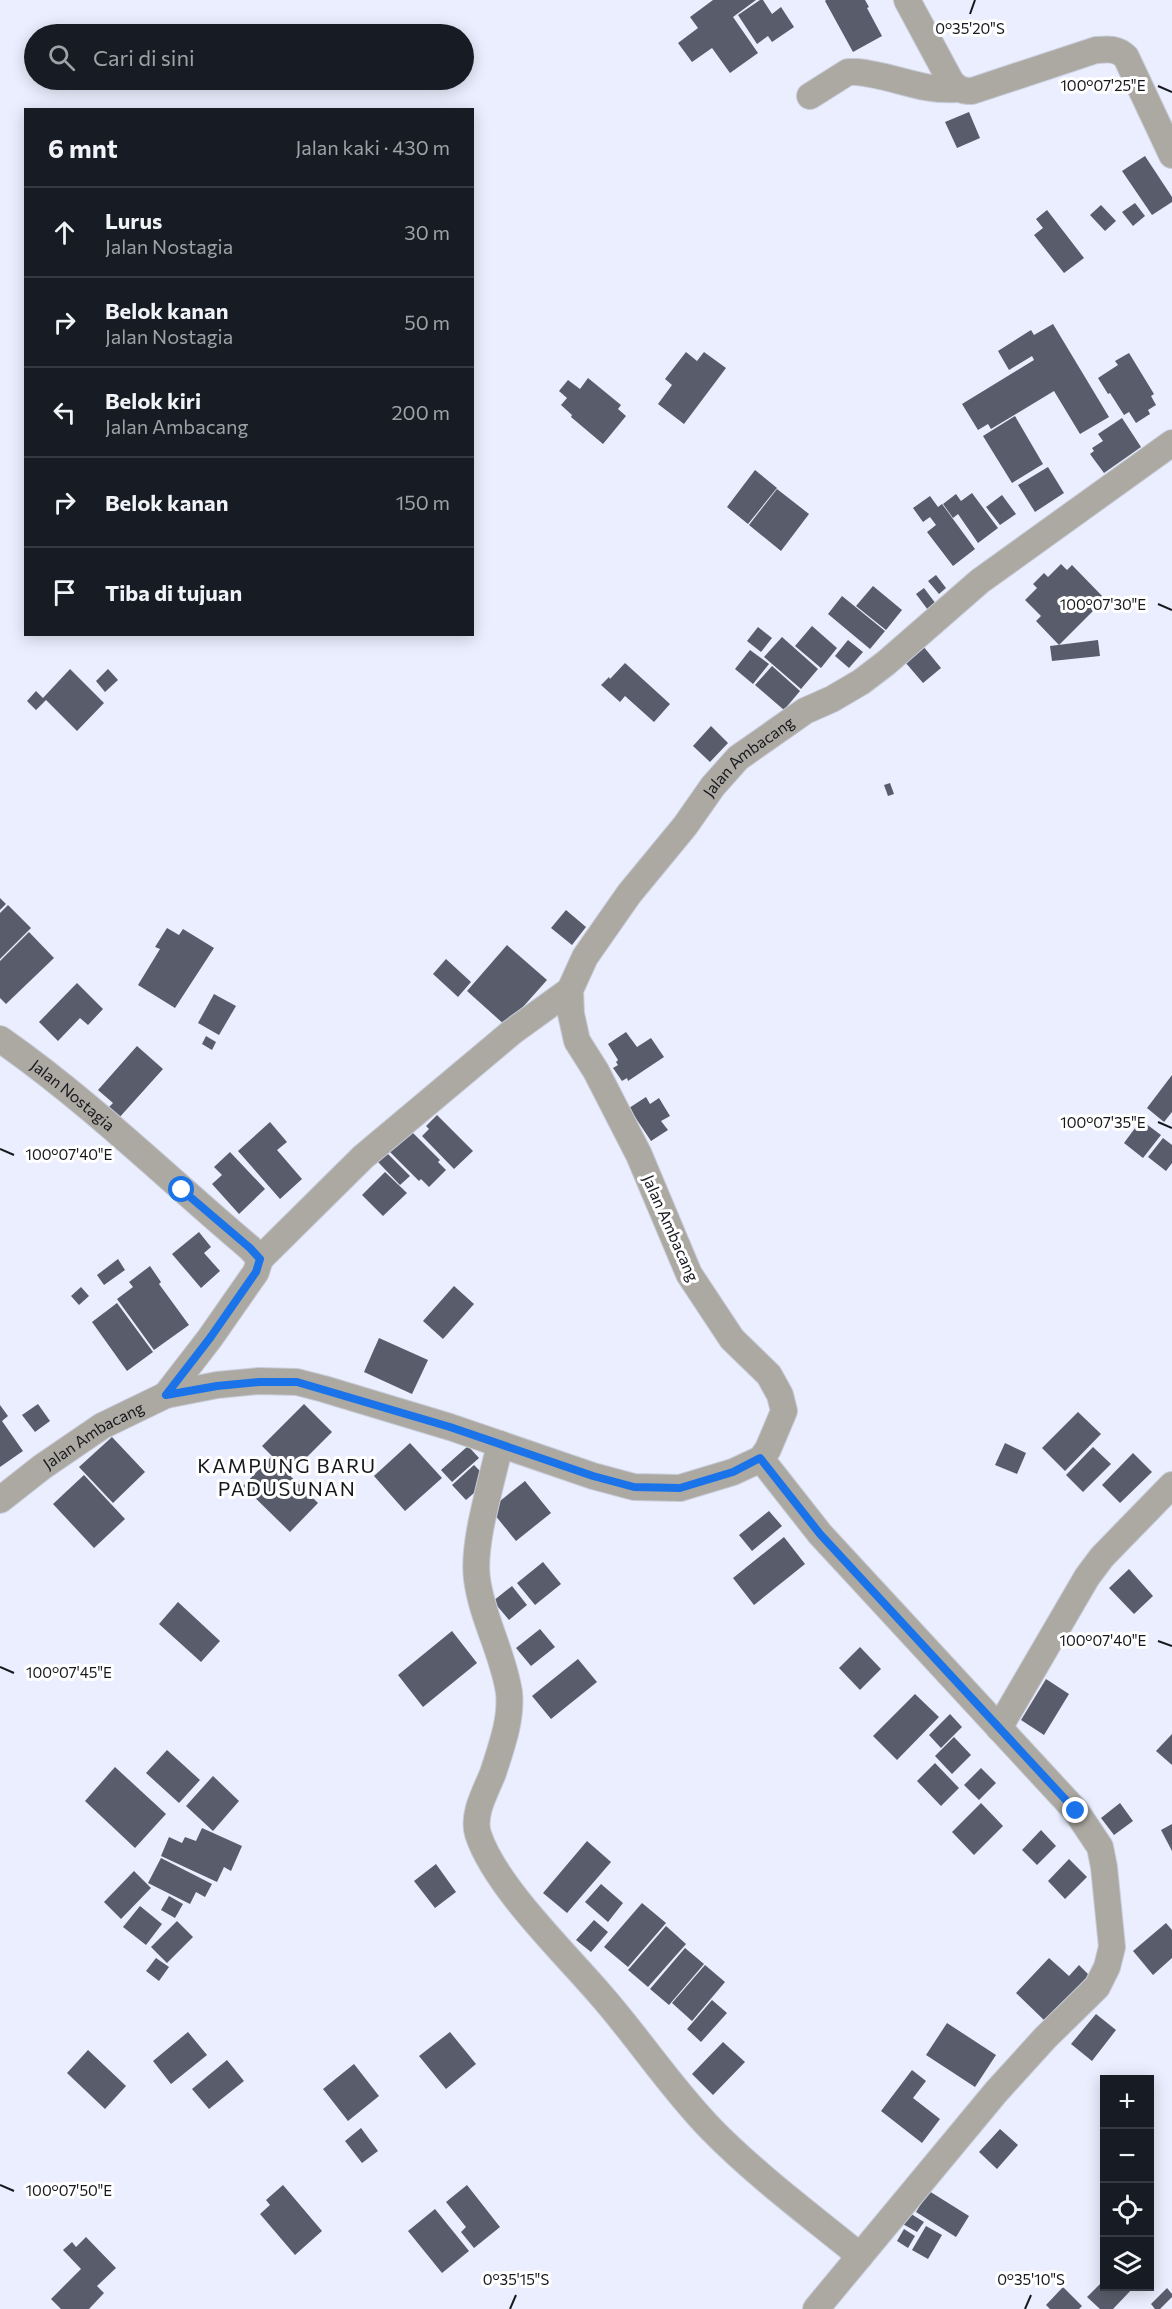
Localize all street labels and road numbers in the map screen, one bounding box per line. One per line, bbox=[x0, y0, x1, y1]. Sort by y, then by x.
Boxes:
street label: Jalan Ambacang bbox=[698, 712, 798, 800]
street label: Jalan Nostagia bbox=[27, 1055, 119, 1135]
street label: Jalan Ambacang bbox=[639, 1172, 704, 1284]
street label: Jalan Ambacang bbox=[39, 1397, 147, 1473]

